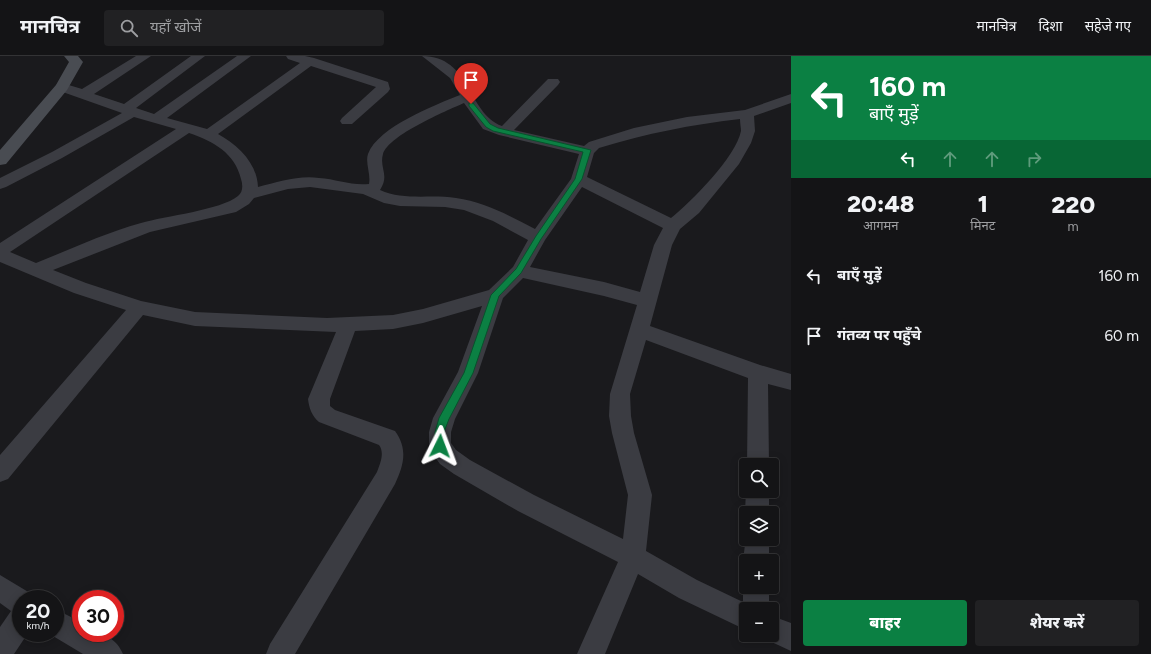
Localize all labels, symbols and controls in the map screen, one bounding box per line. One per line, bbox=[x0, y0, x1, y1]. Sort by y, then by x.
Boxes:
search box bbox=[104, 10, 384, 46]
text: मानचित्र bbox=[20, 15, 80, 38]
icon: search bbox=[118, 17, 140, 39]
text: यहाँ खोजें bbox=[150, 18, 201, 36]
text: मानचित्र bbox=[976, 18, 1016, 35]
text: दिशा bbox=[1038, 18, 1063, 35]
text: सहेजे गए bbox=[1085, 18, 1131, 35]
pin bbox=[454, 63, 488, 104]
icon: arrive bbox=[460, 69, 482, 91]
text: 160 m bbox=[869, 69, 946, 103]
icon: left bbox=[803, 72, 855, 124]
text: बाएँ मुड़ें bbox=[869, 103, 919, 125]
icon: left bbox=[897, 148, 919, 170]
icon: ahead bbox=[939, 148, 961, 170]
icon: ahead bbox=[981, 148, 1003, 170]
icon: right bbox=[1023, 148, 1045, 170]
text: 20:48 bbox=[847, 189, 914, 218]
text: 1 bbox=[978, 189, 988, 218]
text: 220 bbox=[1051, 190, 1095, 219]
text: आगमन bbox=[863, 218, 898, 233]
text: मिनट bbox=[970, 218, 995, 233]
text: m bbox=[1068, 219, 1079, 234]
icon: left bbox=[803, 265, 825, 287]
text: बाएँ मुड़ें bbox=[837, 266, 882, 284]
text: 160 m bbox=[1098, 267, 1139, 285]
icon: arrive bbox=[803, 325, 825, 347]
text: गंतव्य पर पहुँचे bbox=[837, 326, 921, 344]
text: 60 m bbox=[1104, 327, 1139, 345]
position arrow bbox=[419, 425, 461, 467]
map controls bbox=[739, 458, 779, 642]
button: search bbox=[739, 458, 779, 498]
button: layers bbox=[739, 506, 779, 546]
button: + bbox=[739, 554, 779, 594]
speed limit sign: 30 bbox=[72, 590, 124, 642]
text: 20 bbox=[26, 599, 50, 623]
button: बाहर bbox=[803, 600, 967, 646]
button: शेयर करें bbox=[975, 600, 1139, 646]
button: − bbox=[739, 602, 779, 642]
text: km/h bbox=[27, 619, 49, 632]

